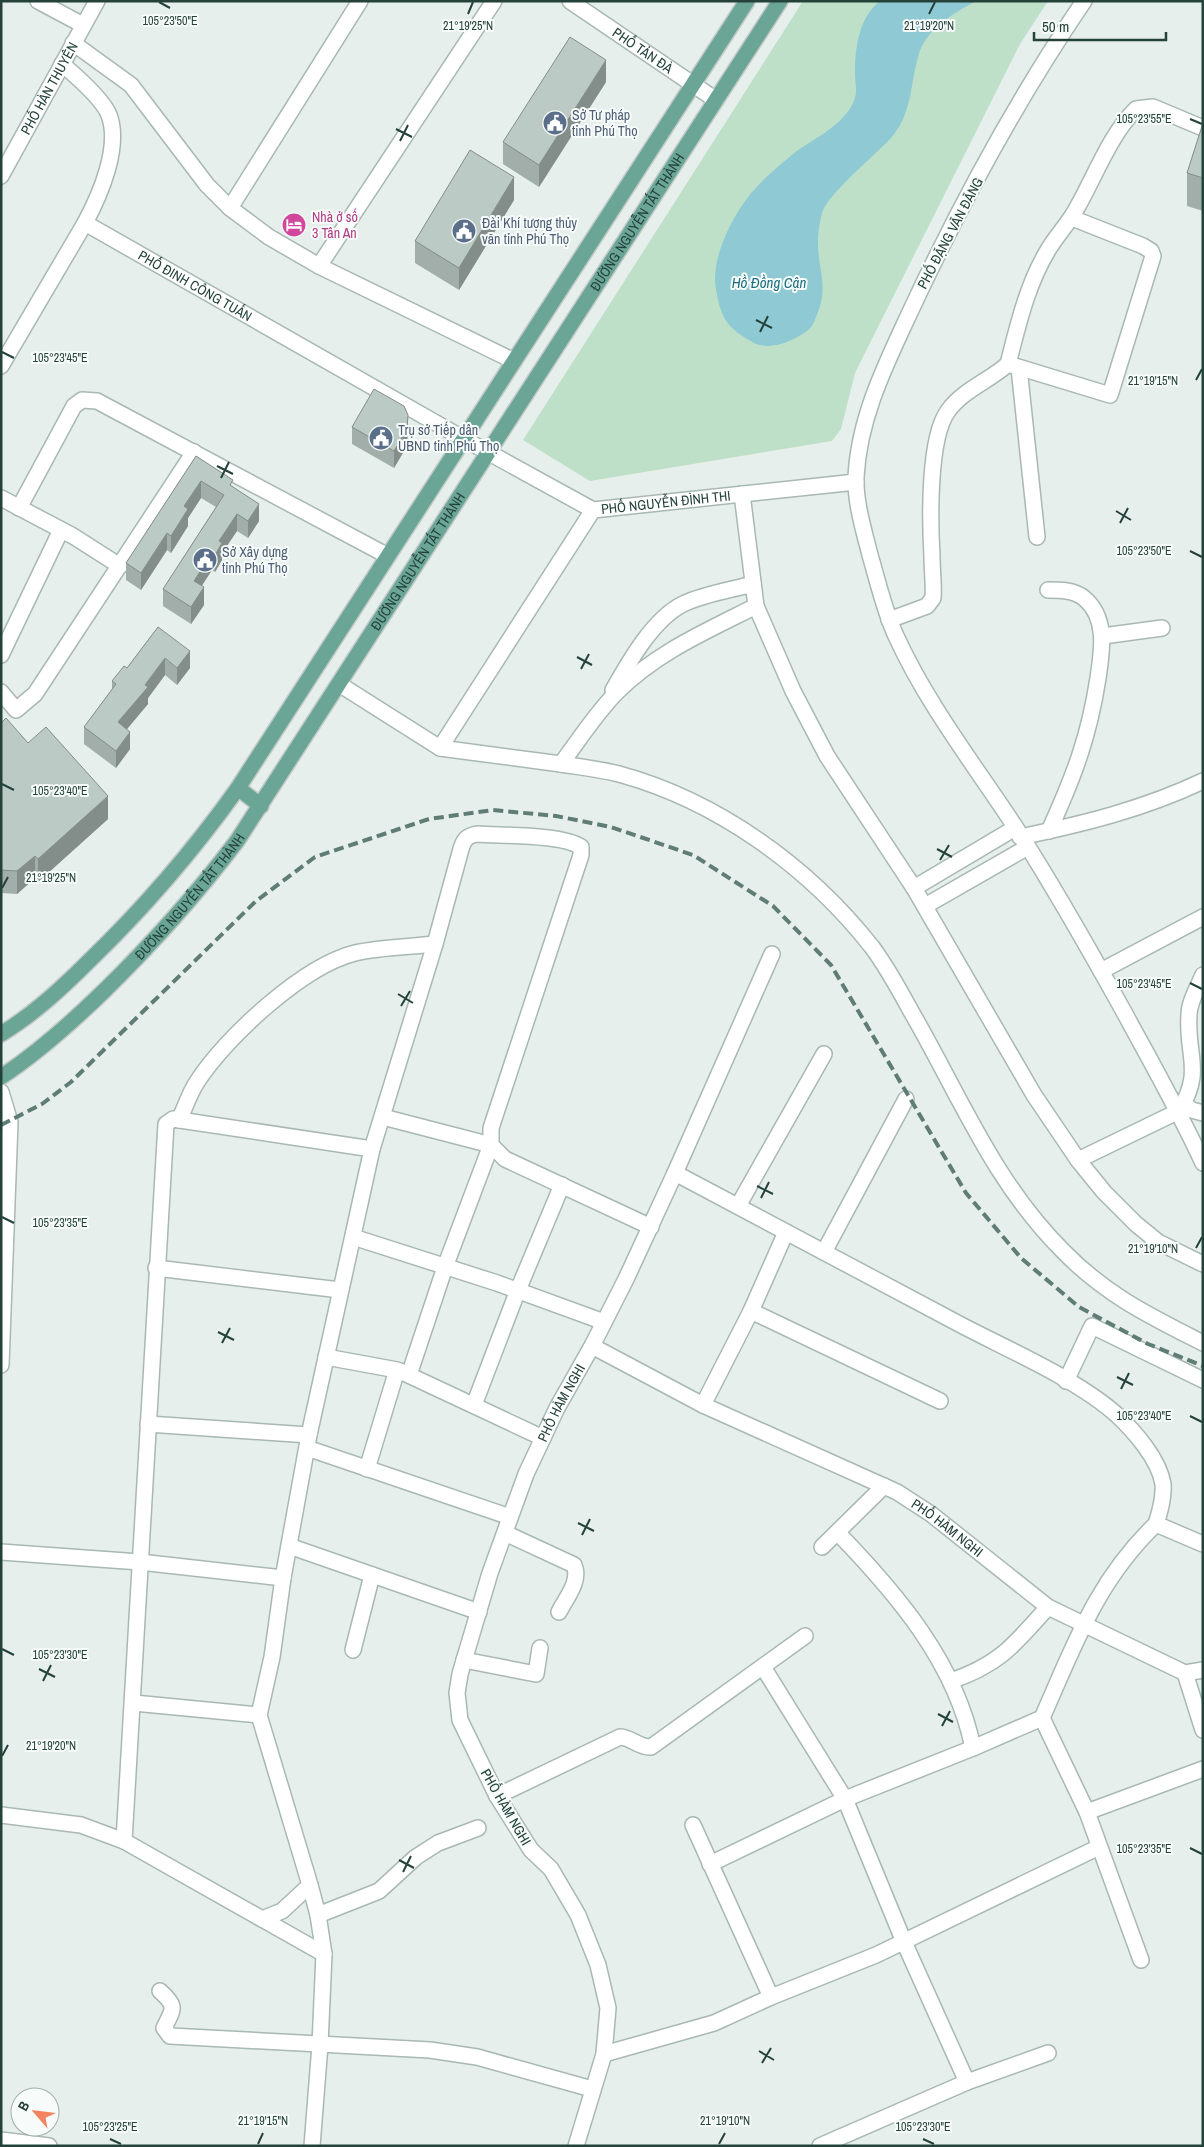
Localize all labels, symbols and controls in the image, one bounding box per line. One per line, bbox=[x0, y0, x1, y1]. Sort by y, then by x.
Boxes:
scale bar bbox=[1034, 10, 1166, 42]
text: 105°23'50"E bbox=[142, 13, 198, 29]
text: 50 m bbox=[1042, 16, 1069, 37]
text: 21°19'25"N bbox=[443, 18, 493, 34]
text: 21°19'20"N bbox=[904, 18, 954, 34]
street label: PHỐ TẢN ĐÀ bbox=[609, 24, 677, 77]
street label: PHỐ HÀN THUYÊN bbox=[17, 39, 82, 138]
place label: Sở Tư pháp tỉnh Phú Thọ bbox=[572, 106, 638, 140]
public building icon: Sở Tư pháp tỉnh Phú Thọ bbox=[542, 110, 568, 136]
text: 105°23'55"E bbox=[1116, 111, 1172, 127]
street label: ĐƯỜNG NGUYỄN TẤT THÀNH bbox=[586, 150, 688, 294]
street label: PHỐ ĐẶNG VĂN ĐĂNG bbox=[912, 174, 987, 292]
place label: Nhà ở số 3 Tân An bbox=[312, 208, 358, 242]
hotel icon: Nhà ở số 3 Tân An bbox=[281, 212, 307, 238]
place label: Đài Khí tượng thủy văn tỉnh Phú Thọ bbox=[482, 214, 577, 248]
public building icon: Đài Khí tượng thủy văn tỉnh Phú Thọ bbox=[451, 218, 477, 244]
street label: PHỐ ĐINH CÔNG TUẤN bbox=[135, 246, 255, 325]
water label: Hồ Đồng Cận bbox=[732, 272, 806, 293]
text: 105°23'45"E bbox=[32, 350, 88, 366]
text: 21°19'15"N bbox=[1128, 373, 1178, 389]
place label: Trụ sở Tiếp dân UBND tỉnh Phú Thọ bbox=[398, 421, 499, 455]
public building icon: Trụ sở Tiếp dân UBND tỉnh Phú Thọ bbox=[368, 425, 394, 451]
street label: PHỐ NGUYỄN ĐÌNH THI bbox=[600, 486, 731, 518]
street label: ĐƯỜNG NGUYỄN TẤT THÀNH bbox=[367, 489, 469, 634]
place label: Sở Xây dựng tỉnh Phú Thọ bbox=[222, 543, 288, 577]
text: 105°23'50"E bbox=[1116, 543, 1172, 559]
public building icon: Sở Xây dựng tỉnh Phú Thọ bbox=[192, 547, 218, 573]
text: 105°23'40"E bbox=[32, 783, 88, 799]
street label: ĐƯỜNG NGUYỄN TẤT THÀNH bbox=[131, 830, 249, 964]
text: 21°19'25"N bbox=[26, 870, 76, 886]
text: 105°23'45"E bbox=[1116, 976, 1172, 992]
text: 105°23'35"E bbox=[32, 1215, 88, 1231]
text: 21°19'10"N bbox=[1128, 1241, 1178, 1257]
street label: PHỐ HÀM NGHI bbox=[533, 1361, 589, 1445]
text: 105°23'40"E bbox=[1116, 1408, 1172, 1424]
street label: PHỐ HÀM NGHI bbox=[908, 1495, 987, 1561]
text: 105°23'30"E bbox=[32, 1647, 88, 1663]
text: 21°19'20"N bbox=[26, 1738, 76, 1754]
street label: PHỐ HÀM NGHI bbox=[477, 1765, 536, 1849]
text: 105°23'35"E bbox=[1116, 1841, 1172, 1857]
north arrow bbox=[10, 2087, 60, 2137]
text: B bbox=[14, 2098, 33, 2114]
text: 21°19'15"N bbox=[238, 2113, 288, 2129]
text: 21°19'10"N bbox=[700, 2113, 750, 2129]
text: 105°23'25"E bbox=[82, 2119, 138, 2135]
text: 105°23'30"E bbox=[895, 2119, 951, 2135]

